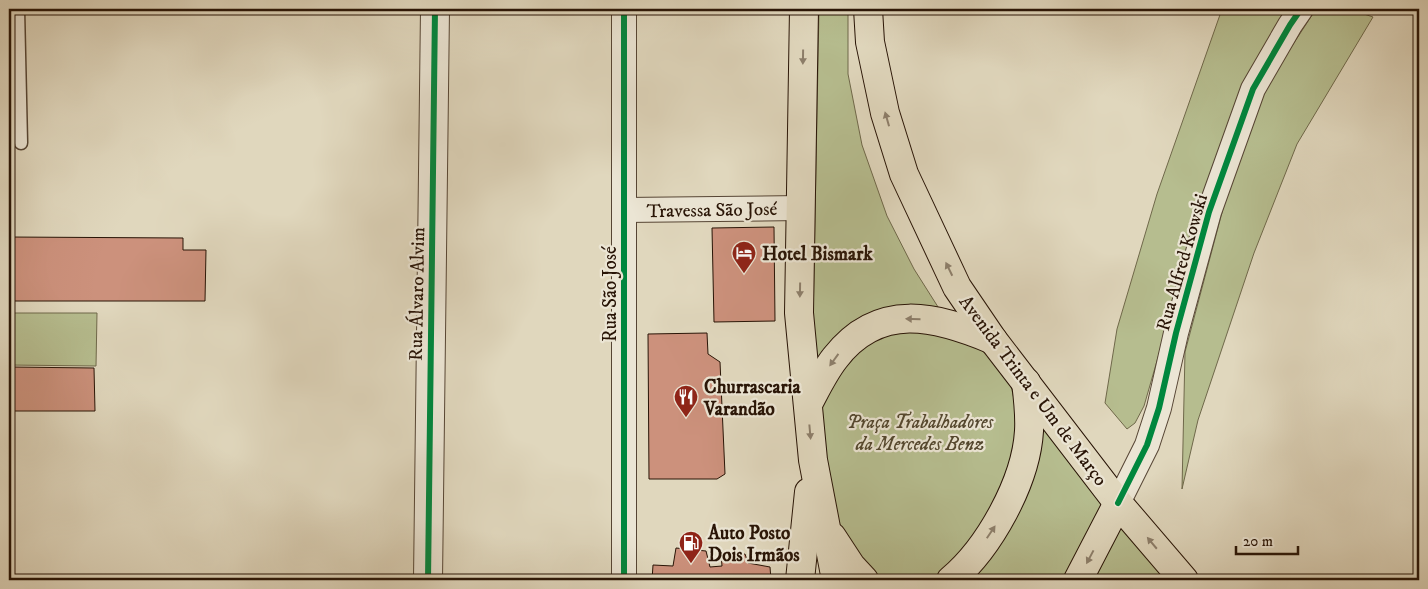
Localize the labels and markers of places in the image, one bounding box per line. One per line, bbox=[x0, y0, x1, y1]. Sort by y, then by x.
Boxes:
hotel icon: Hotel Bismark bbox=[731, 240, 757, 274]
place label: Hotel Bismark bbox=[762, 243, 873, 266]
place label: Churrascaria Varandão bbox=[703, 376, 801, 421]
restaurant icon: Churrascaria Varandão bbox=[673, 384, 699, 418]
place label: Auto Posto Dois Irmãos bbox=[707, 522, 800, 567]
fuel station icon: Auto Posto Dois Irmãos bbox=[678, 530, 704, 564]

